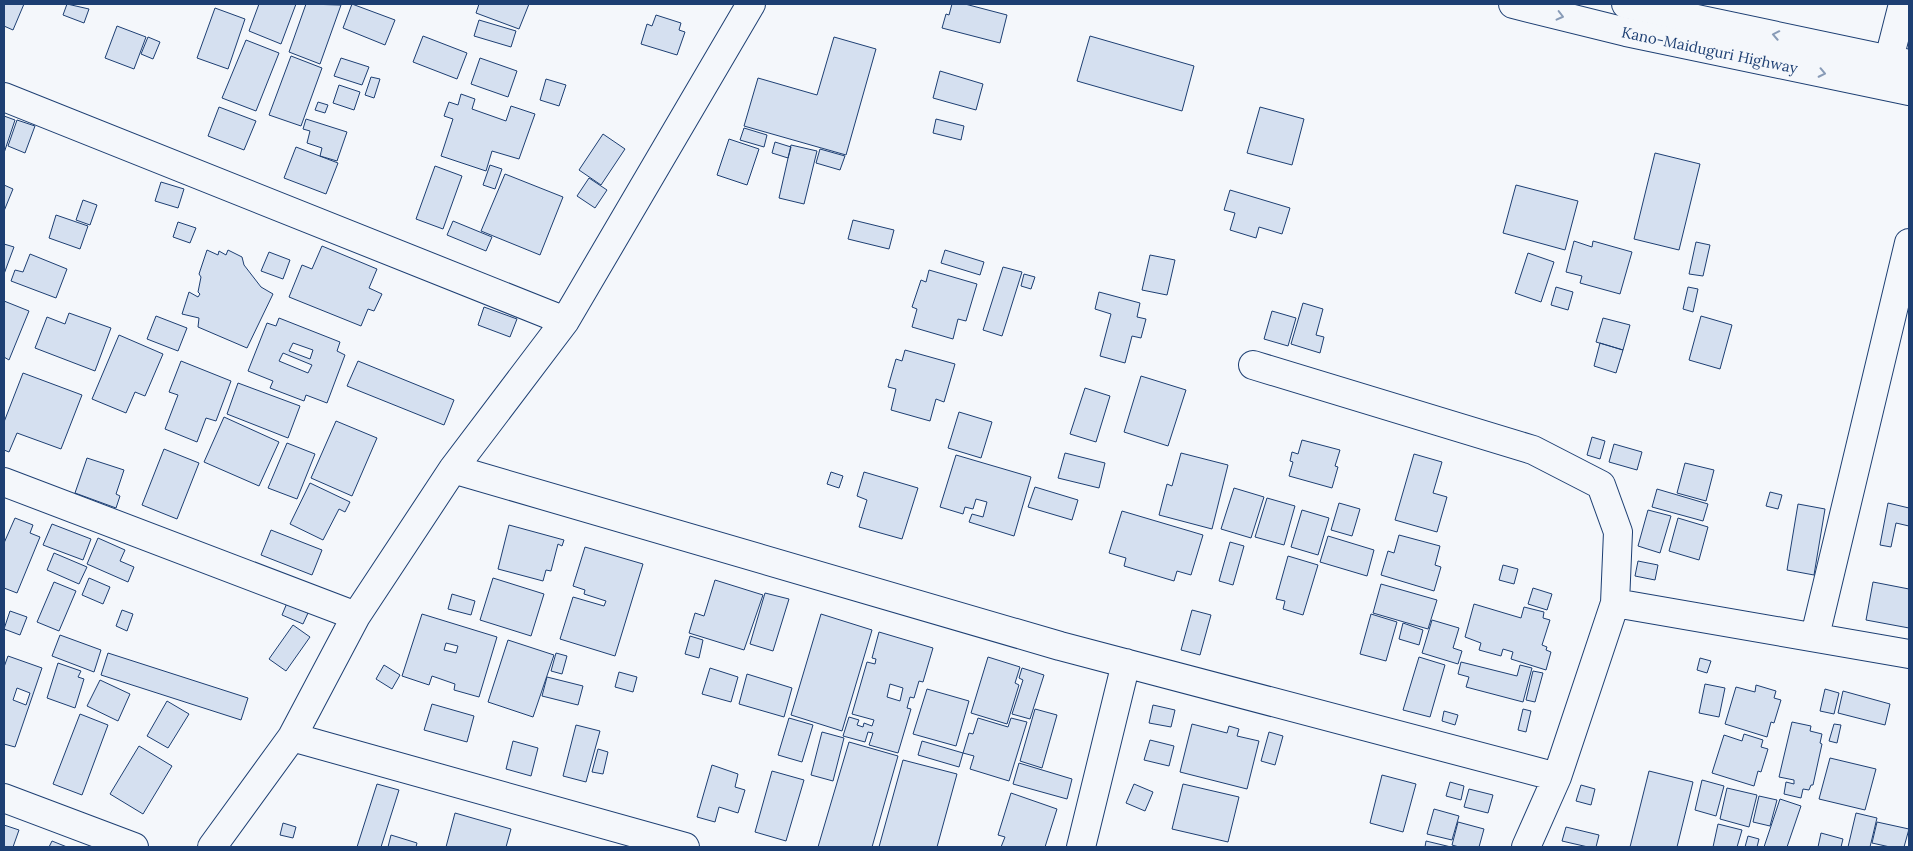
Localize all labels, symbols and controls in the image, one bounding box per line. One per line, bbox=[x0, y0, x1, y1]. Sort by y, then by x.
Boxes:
one-way arrow bbox=[1556, 10, 1564, 20]
street label: Kano-Maiduguri Highway bbox=[1620, 22, 1800, 77]
one-way arrow bbox=[1772, 31, 1780, 41]
one-way arrow bbox=[1817, 67, 1826, 77]

